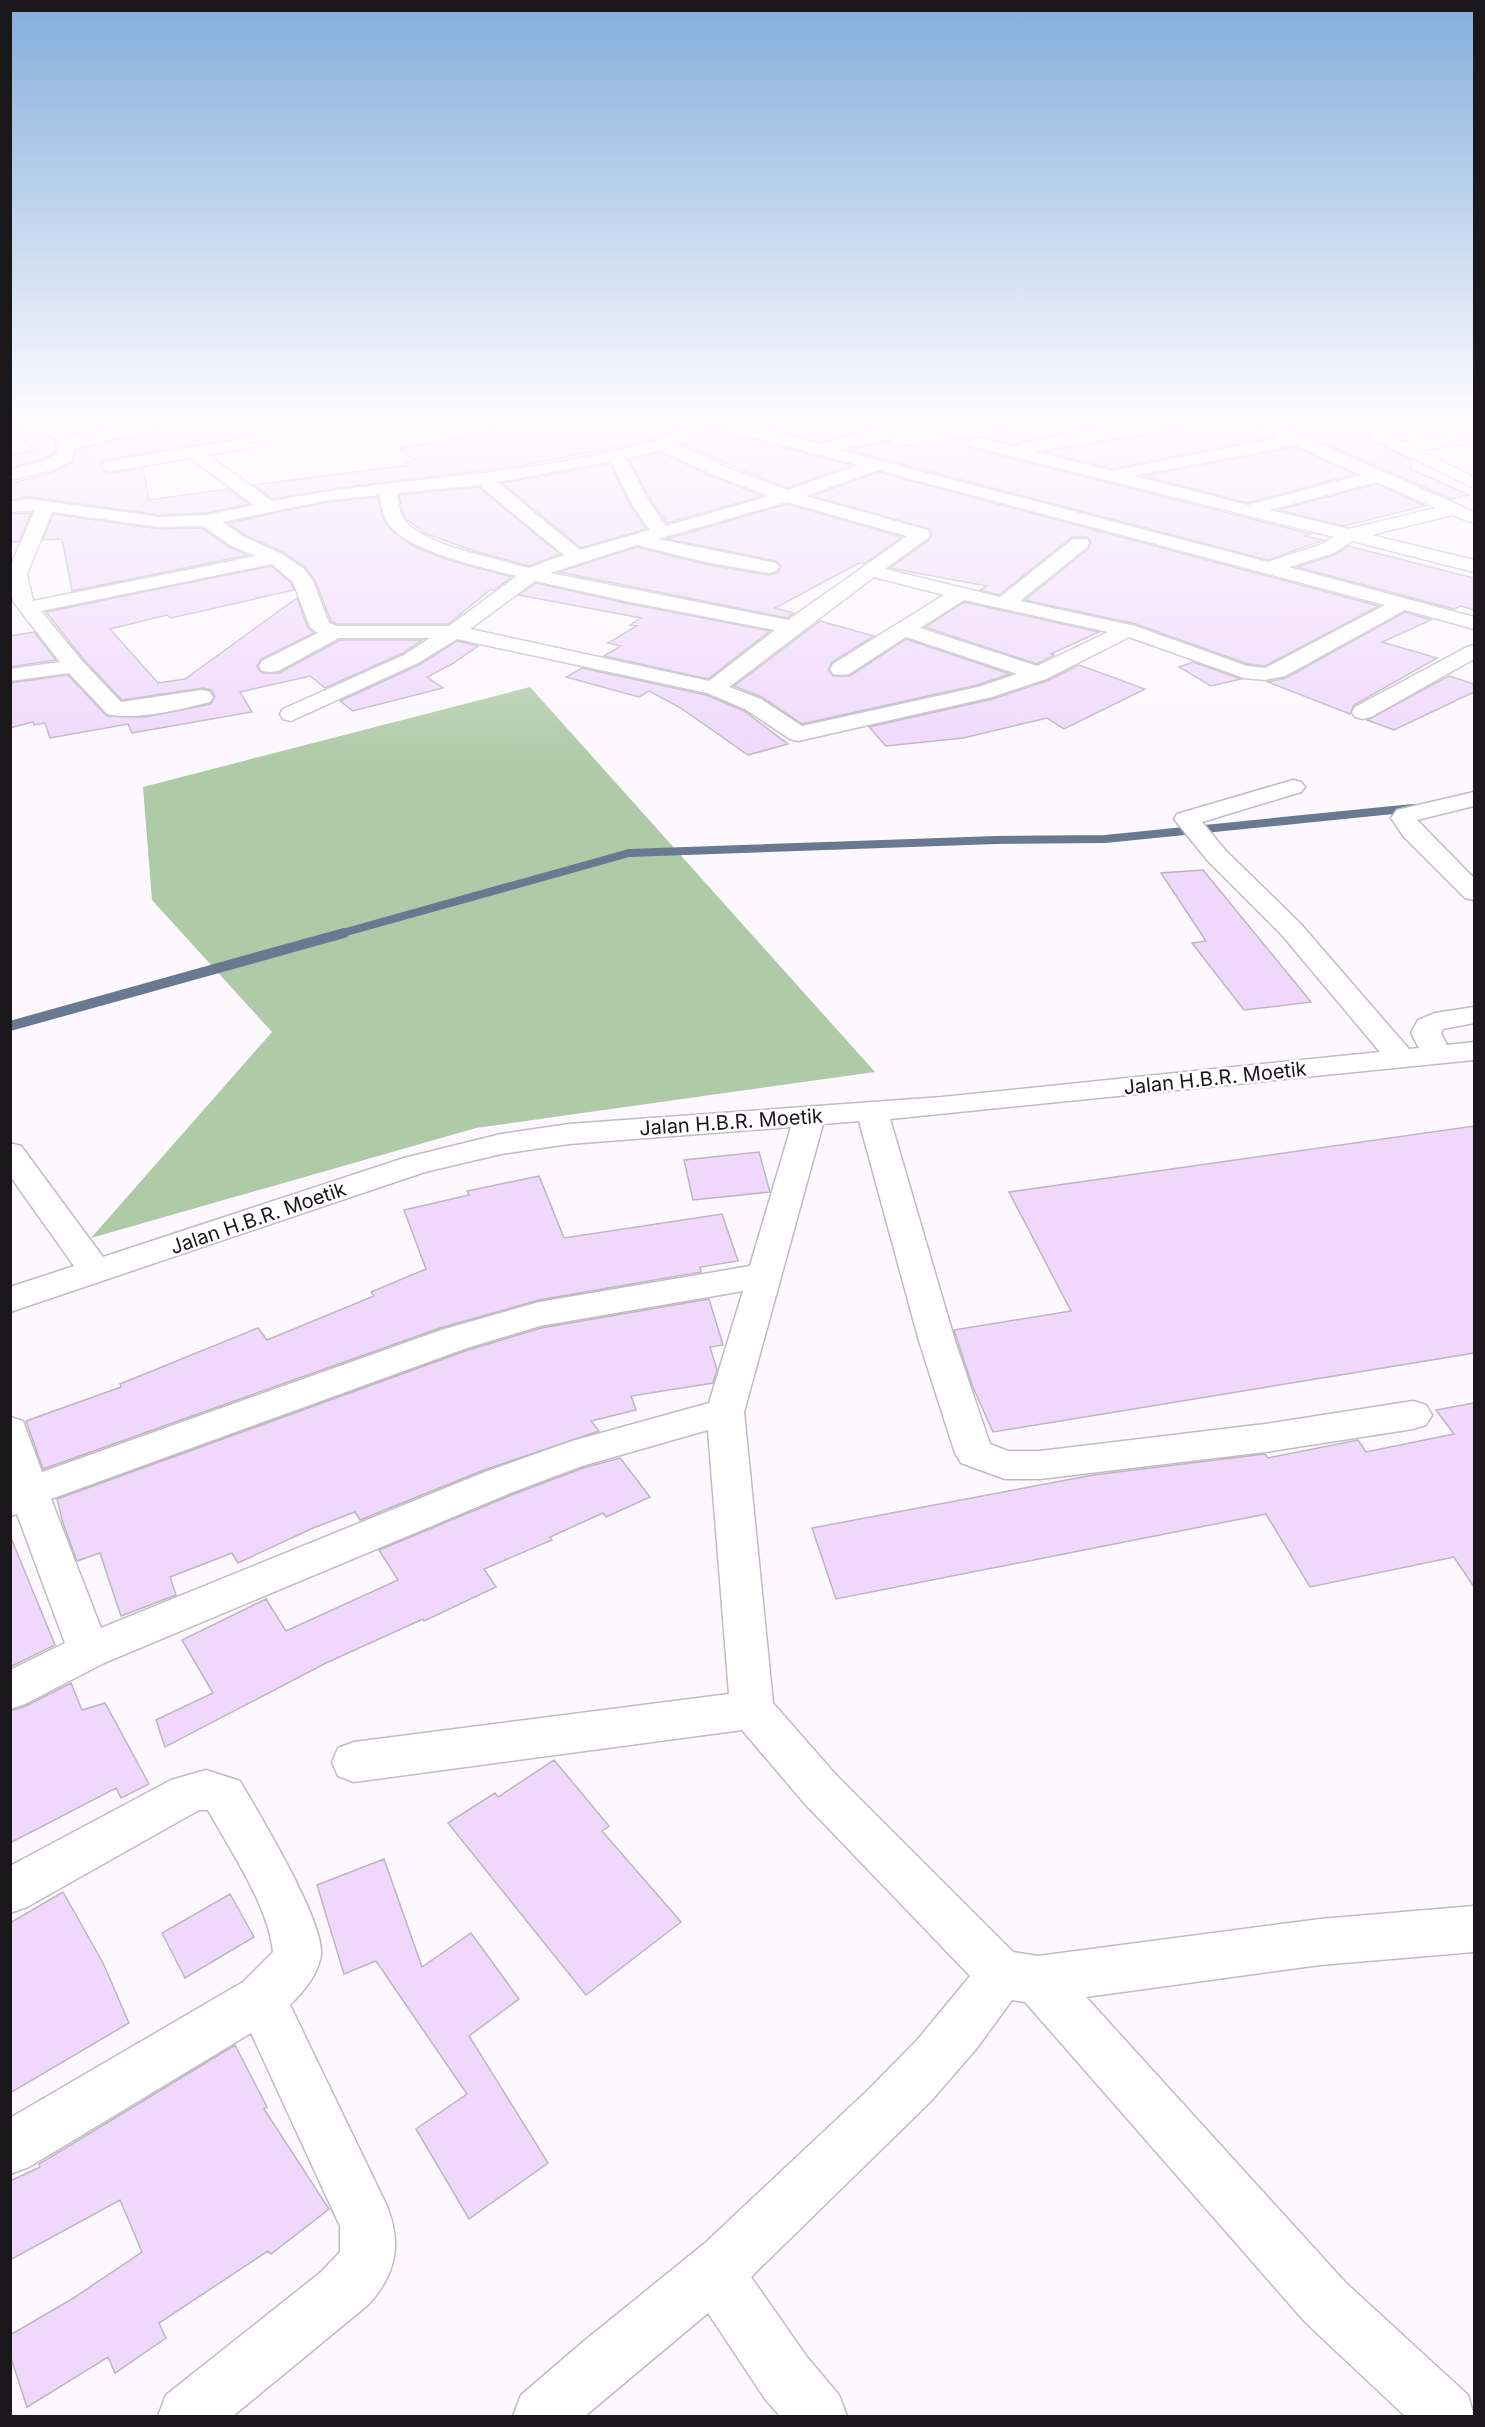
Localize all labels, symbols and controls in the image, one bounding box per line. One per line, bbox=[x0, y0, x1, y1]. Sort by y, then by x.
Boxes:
street label: Jalan H.B.R. Moetik bbox=[1122, 1056, 1308, 1100]
street label: Jalan H.B.R. Moetik bbox=[638, 1104, 824, 1140]
street label: Jalan H.B.R. Moetik bbox=[167, 1177, 349, 1259]

